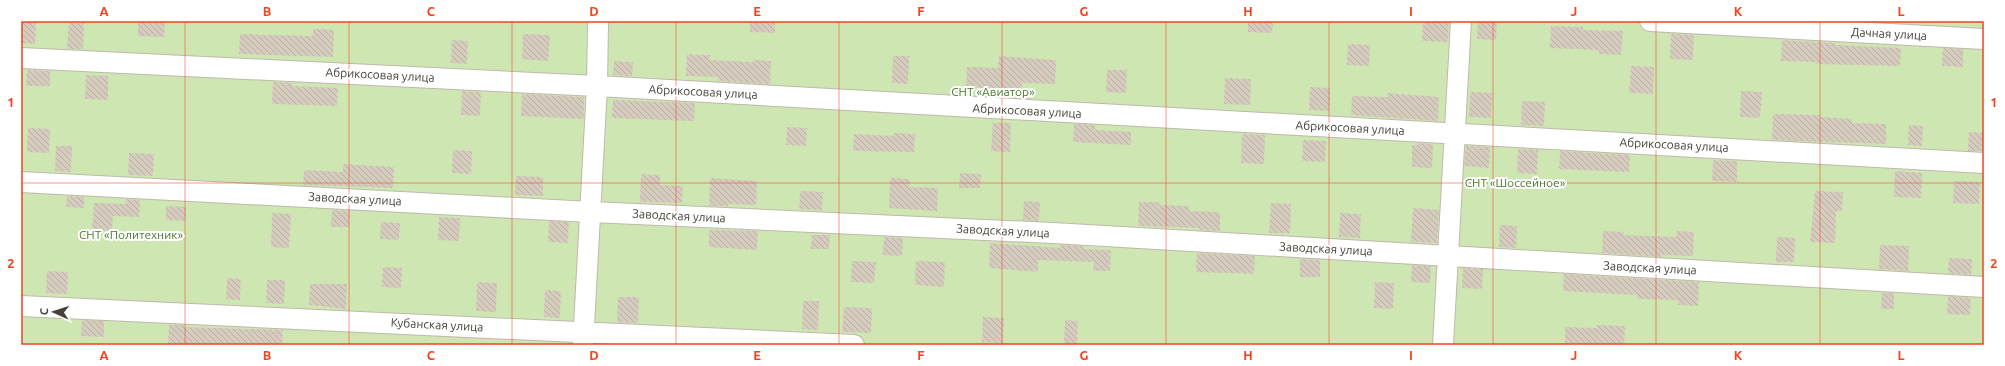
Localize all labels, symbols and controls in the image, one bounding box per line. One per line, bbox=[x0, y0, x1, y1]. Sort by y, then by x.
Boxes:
text: A bbox=[99, 4, 109, 18]
text: B bbox=[263, 4, 272, 18]
text: C bbox=[427, 4, 436, 18]
text: D bbox=[589, 4, 599, 18]
text: E bbox=[753, 4, 761, 18]
text: F bbox=[917, 4, 925, 18]
text: G bbox=[1080, 4, 1089, 18]
text: H bbox=[1243, 4, 1253, 18]
text: I bbox=[1409, 4, 1413, 18]
text: J bbox=[1571, 4, 1577, 18]
text: K bbox=[1734, 4, 1743, 18]
text: L bbox=[1897, 4, 1905, 18]
street label: Дачная улица bbox=[1851, 25, 1927, 42]
street label: Абрикосовая улица bbox=[325, 65, 435, 84]
street label: Абрикосовая улица bbox=[648, 82, 758, 101]
park label: СНТ «Авиатор» bbox=[951, 85, 1035, 98]
text: 1 bbox=[7, 95, 15, 109]
text: 1 bbox=[1990, 95, 1998, 109]
street label: Абрикосовая улица bbox=[972, 101, 1082, 120]
street label: Абрикосовая улица bbox=[1295, 118, 1405, 137]
street label: Абрикосовая улица bbox=[1619, 135, 1729, 154]
park label: СНТ «Шоссейное» bbox=[1465, 176, 1566, 189]
street label: Заводская улица bbox=[308, 190, 402, 207]
street label: Заводская улица bbox=[632, 207, 726, 224]
street label: Заводская улица bbox=[956, 222, 1050, 239]
park label: СНТ «Политехник» bbox=[79, 228, 183, 241]
street label: Заводская улица bbox=[1279, 240, 1373, 257]
text: 2 bbox=[7, 256, 15, 270]
text: 2 bbox=[1990, 256, 1998, 270]
street label: Заводская улица bbox=[1603, 259, 1697, 276]
north arrow bbox=[34, 292, 74, 332]
text: С bbox=[38, 308, 50, 315]
street label: Кубанская улица bbox=[390, 316, 484, 333]
text: A bbox=[99, 348, 109, 362]
text: B bbox=[263, 348, 272, 362]
text: C bbox=[427, 348, 436, 362]
text: D bbox=[589, 348, 599, 362]
text: E bbox=[753, 348, 761, 362]
text: F bbox=[917, 348, 925, 362]
text: G bbox=[1080, 348, 1089, 362]
text: H bbox=[1243, 348, 1253, 362]
text: I bbox=[1409, 348, 1413, 362]
text: J bbox=[1571, 348, 1577, 362]
text: K bbox=[1734, 348, 1743, 362]
text: L bbox=[1897, 348, 1905, 362]

